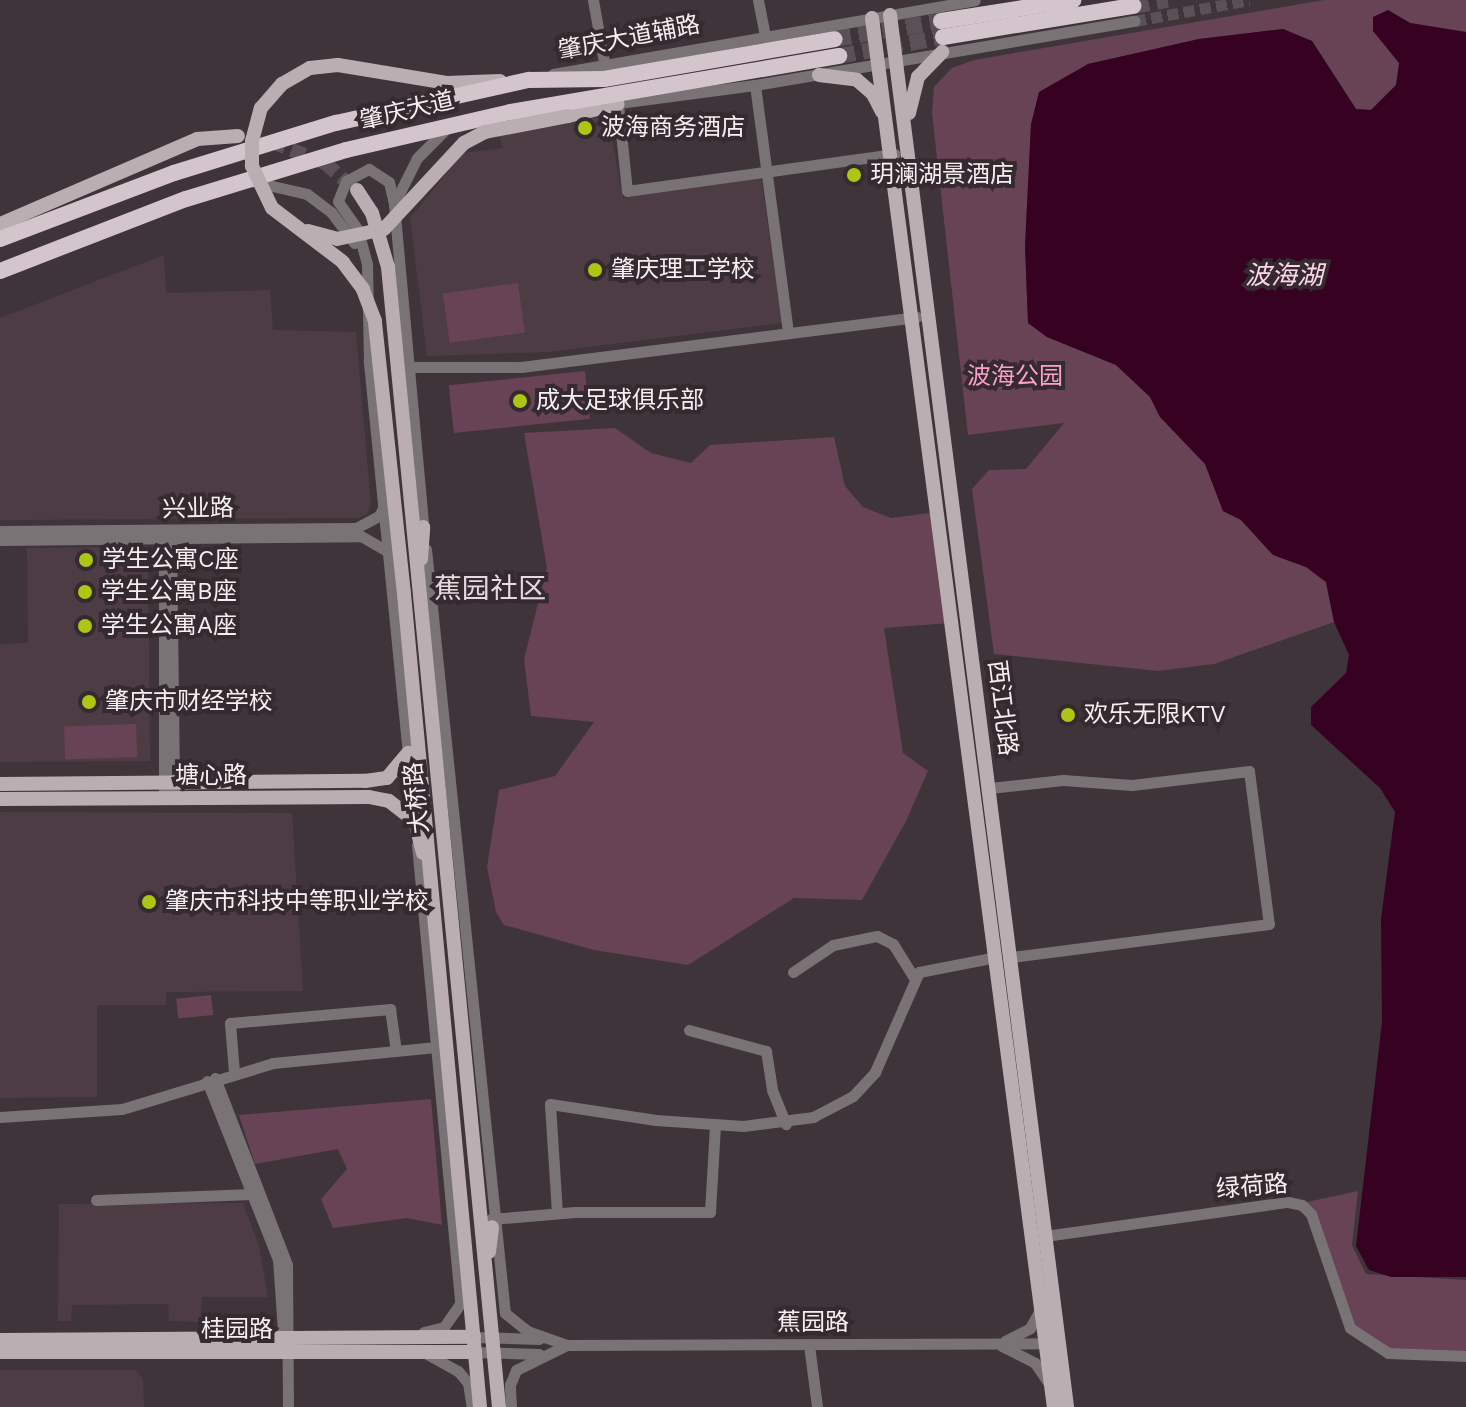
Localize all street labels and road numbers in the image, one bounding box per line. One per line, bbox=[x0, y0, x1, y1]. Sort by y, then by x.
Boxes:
street label: 肇庆大道辅路 bbox=[556, 10, 702, 66]
street label: 肇庆大道 bbox=[357, 86, 457, 136]
street label: 兴业路 bbox=[162, 494, 234, 524]
street label: 西江北路 bbox=[982, 659, 1022, 757]
street label: 大桥路 bbox=[399, 761, 435, 835]
street label: 塘心路 bbox=[175, 762, 247, 790]
street label: 绿荷路 bbox=[1215, 1170, 1289, 1204]
street label: 蕉园路 bbox=[777, 1309, 849, 1337]
street label: 桂园路 bbox=[201, 1316, 273, 1344]

